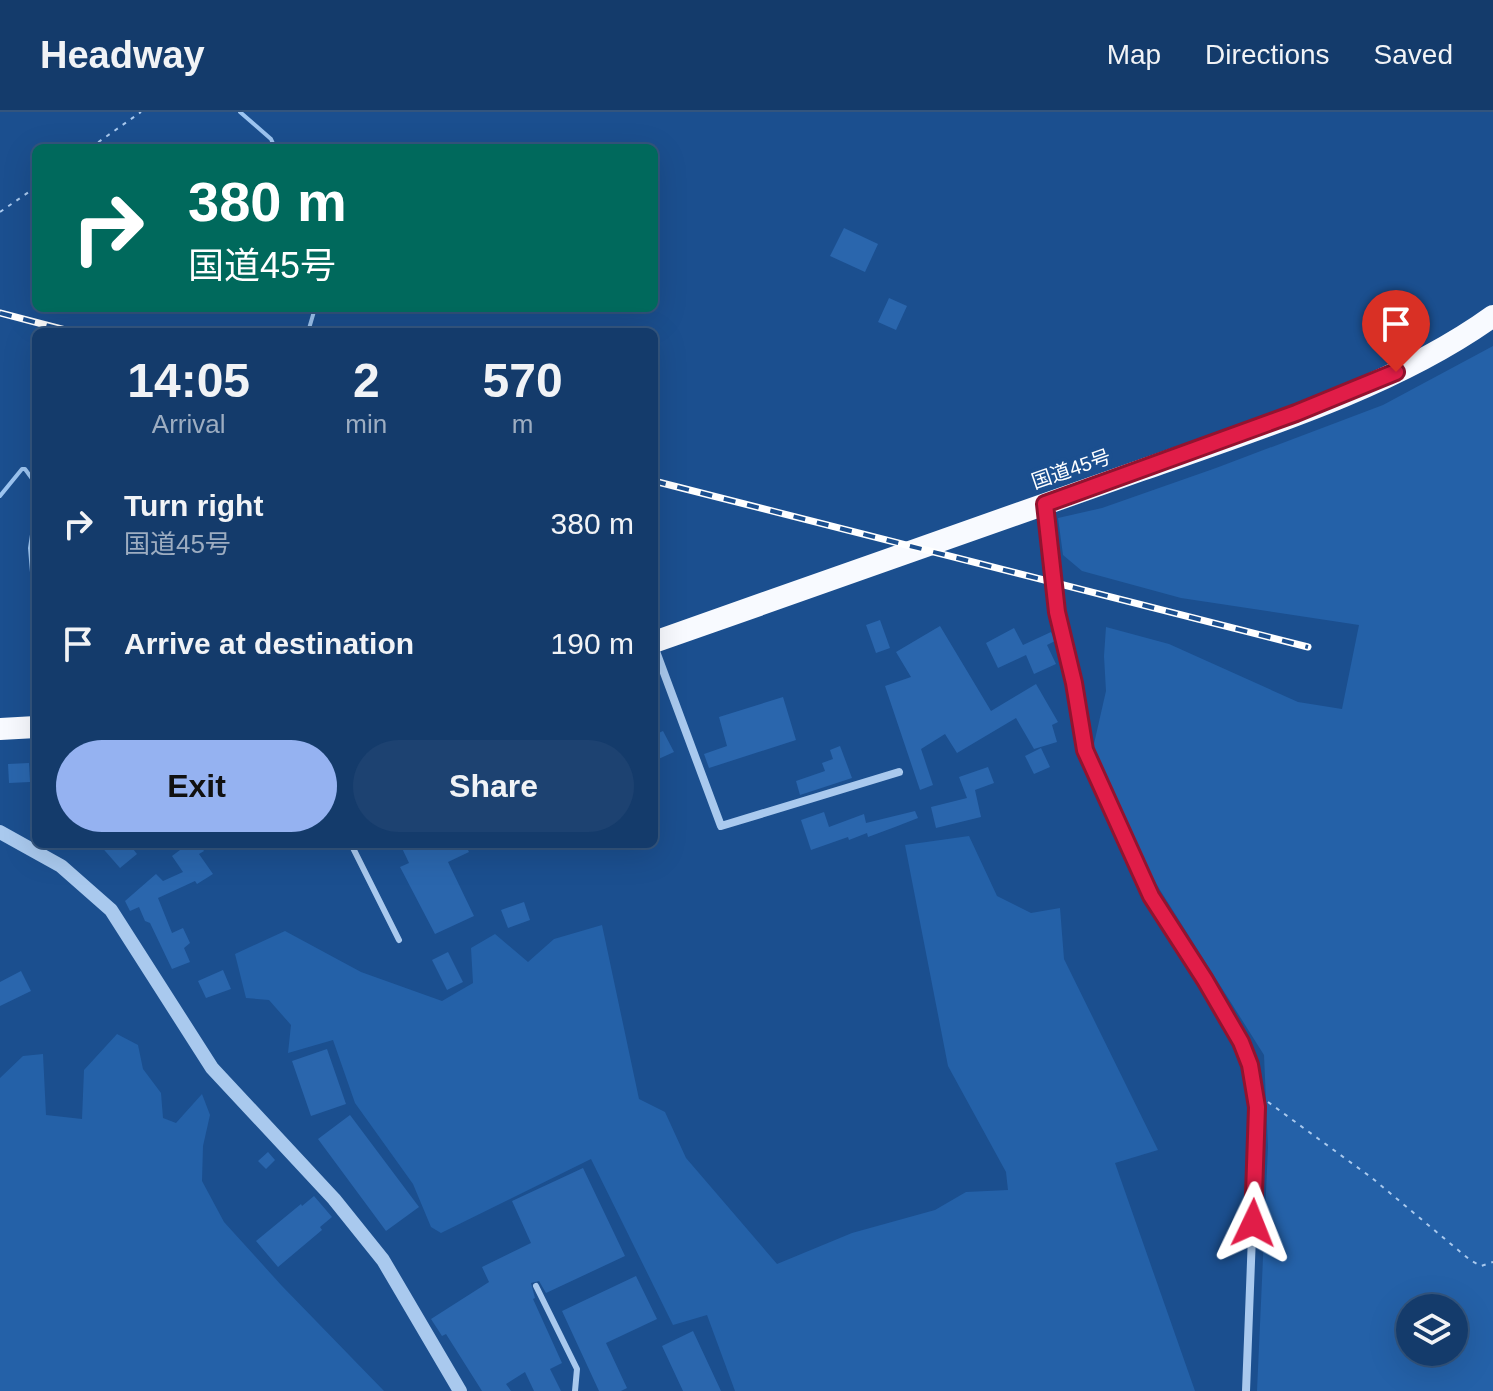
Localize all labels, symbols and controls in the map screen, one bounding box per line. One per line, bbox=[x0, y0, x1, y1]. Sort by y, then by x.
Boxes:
text: Headway bbox=[40, 34, 205, 76]
text: Map bbox=[1107, 39, 1161, 70]
text: Directions bbox=[1205, 39, 1330, 70]
text: Saved bbox=[1374, 39, 1453, 70]
text: 380 m bbox=[188, 170, 347, 233]
icon: right bbox=[56, 176, 160, 280]
text: 国道45号 bbox=[188, 245, 336, 286]
pin bbox=[1362, 290, 1430, 372]
icon: arrive bbox=[1374, 302, 1418, 346]
text: 14:05 bbox=[127, 354, 250, 407]
text: 2 bbox=[353, 354, 380, 407]
text: 570 bbox=[483, 354, 563, 407]
text: Arrival bbox=[152, 409, 226, 439]
text: min bbox=[345, 409, 387, 439]
text: m bbox=[512, 409, 533, 439]
street label: 国道45号 bbox=[1029, 445, 1113, 493]
text: Turn right bbox=[124, 489, 263, 522]
icon: right bbox=[56, 502, 100, 546]
text: 380 m bbox=[551, 507, 634, 540]
text: 国道45号 bbox=[124, 529, 231, 559]
icon: arrive bbox=[56, 622, 100, 666]
text: Arrive at destination bbox=[124, 627, 414, 660]
text: 190 m bbox=[551, 627, 634, 660]
button: Exit bbox=[56, 740, 337, 832]
button: Share bbox=[353, 740, 634, 832]
position arrow bbox=[1211, 1181, 1295, 1265]
map controls bbox=[1396, 1294, 1468, 1366]
button: layers bbox=[1396, 1294, 1468, 1366]

